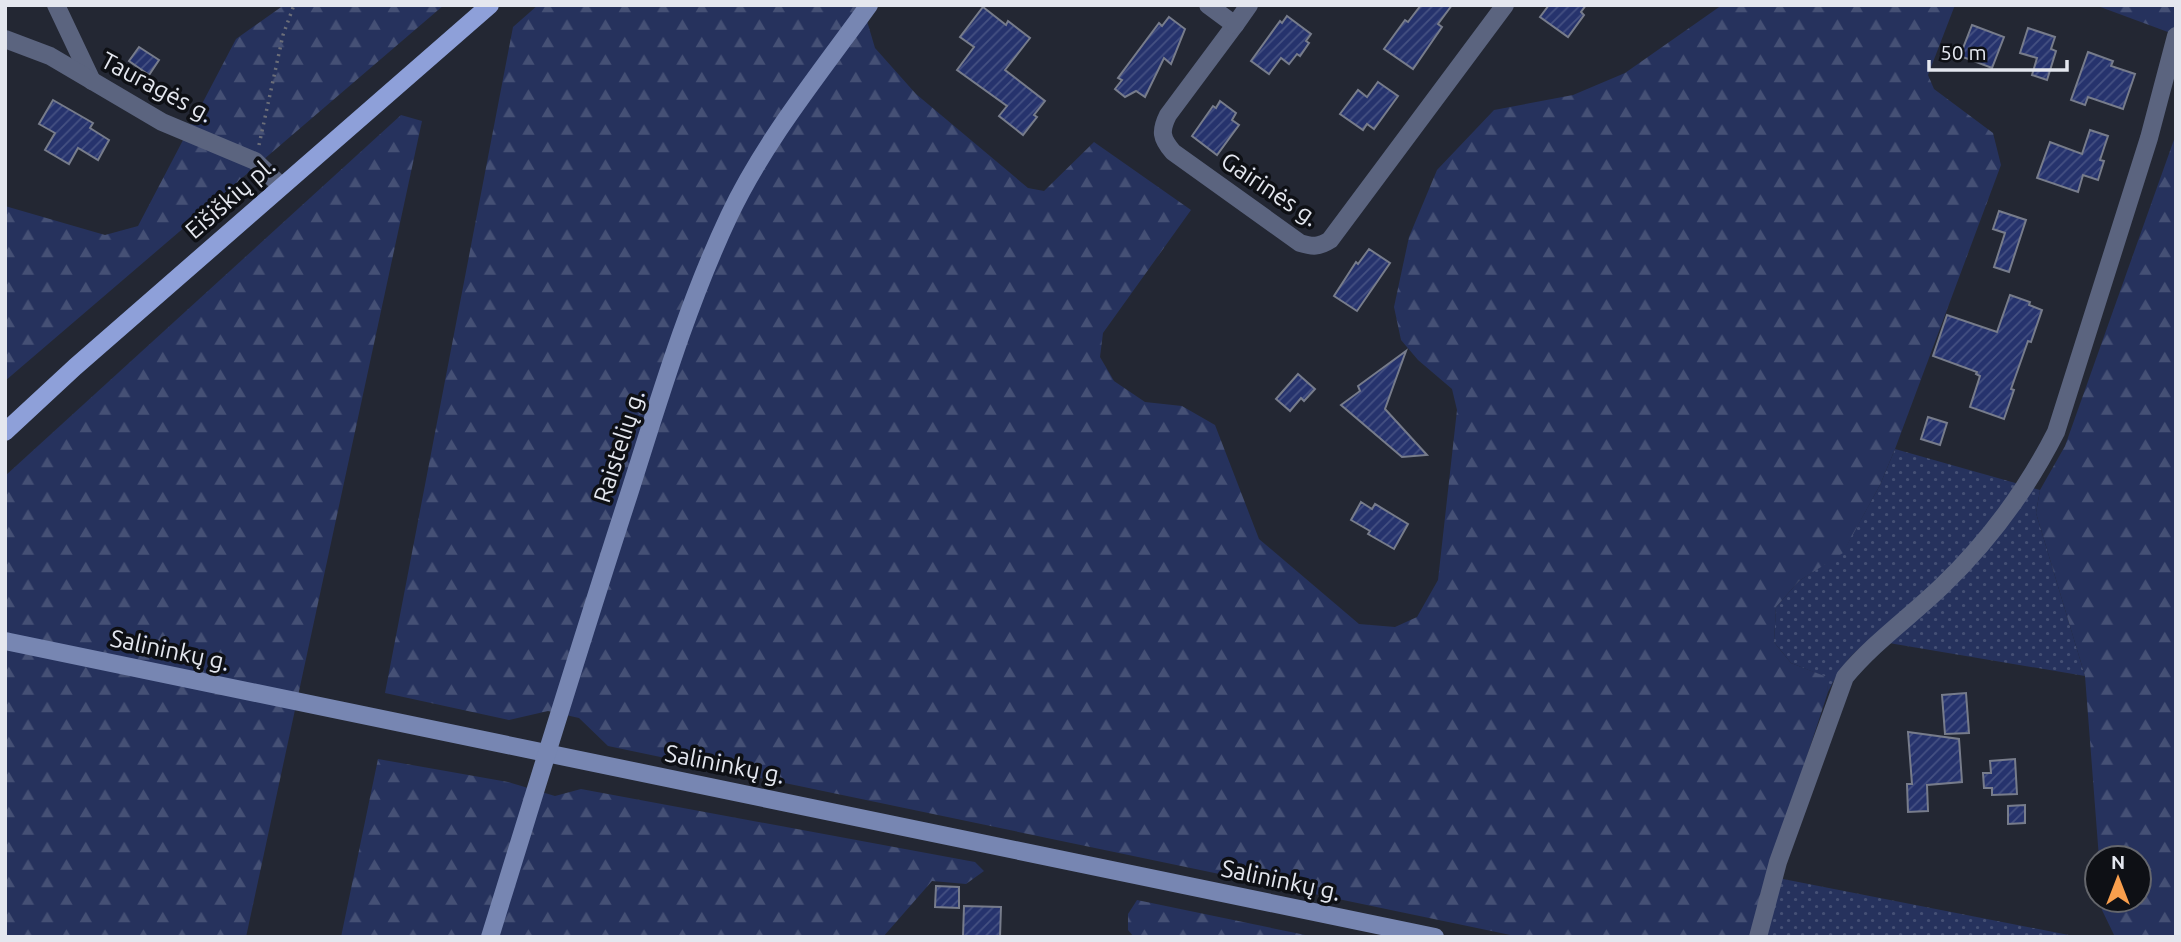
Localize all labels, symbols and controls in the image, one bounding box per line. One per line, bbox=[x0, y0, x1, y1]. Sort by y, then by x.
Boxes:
scale bar bbox=[1929, 28, 2067, 72]
text: 50 m bbox=[1940, 40, 1987, 64]
street label: Tauragės g. bbox=[97, 46, 217, 128]
street label: Gairinės g. bbox=[1216, 147, 1324, 231]
street label: Eišiškių pl. bbox=[180, 152, 280, 244]
street label: Raistelių g. bbox=[588, 386, 650, 506]
street label: Salininkų g. bbox=[108, 624, 232, 676]
street label: Salininkų g. bbox=[663, 739, 787, 789]
north arrow bbox=[2083, 844, 2153, 914]
text: N bbox=[2111, 851, 2125, 873]
street label: Salininkų g. bbox=[1219, 854, 1343, 906]

